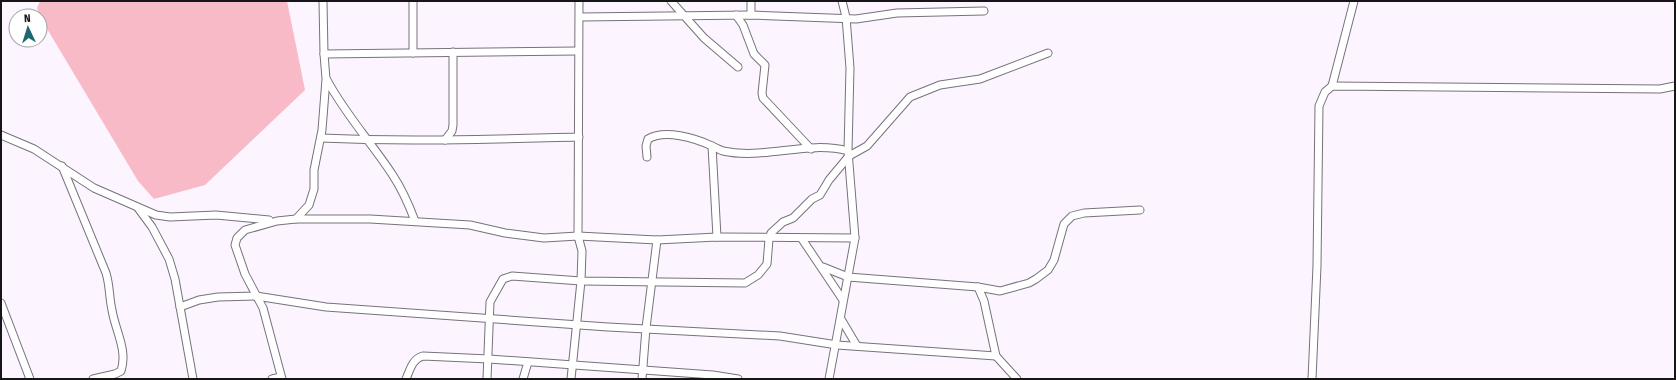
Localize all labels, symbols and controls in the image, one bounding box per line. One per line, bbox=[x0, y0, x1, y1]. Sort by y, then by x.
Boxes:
north arrow bbox=[8, 8, 48, 48]
text: N bbox=[24, 12, 31, 25]

